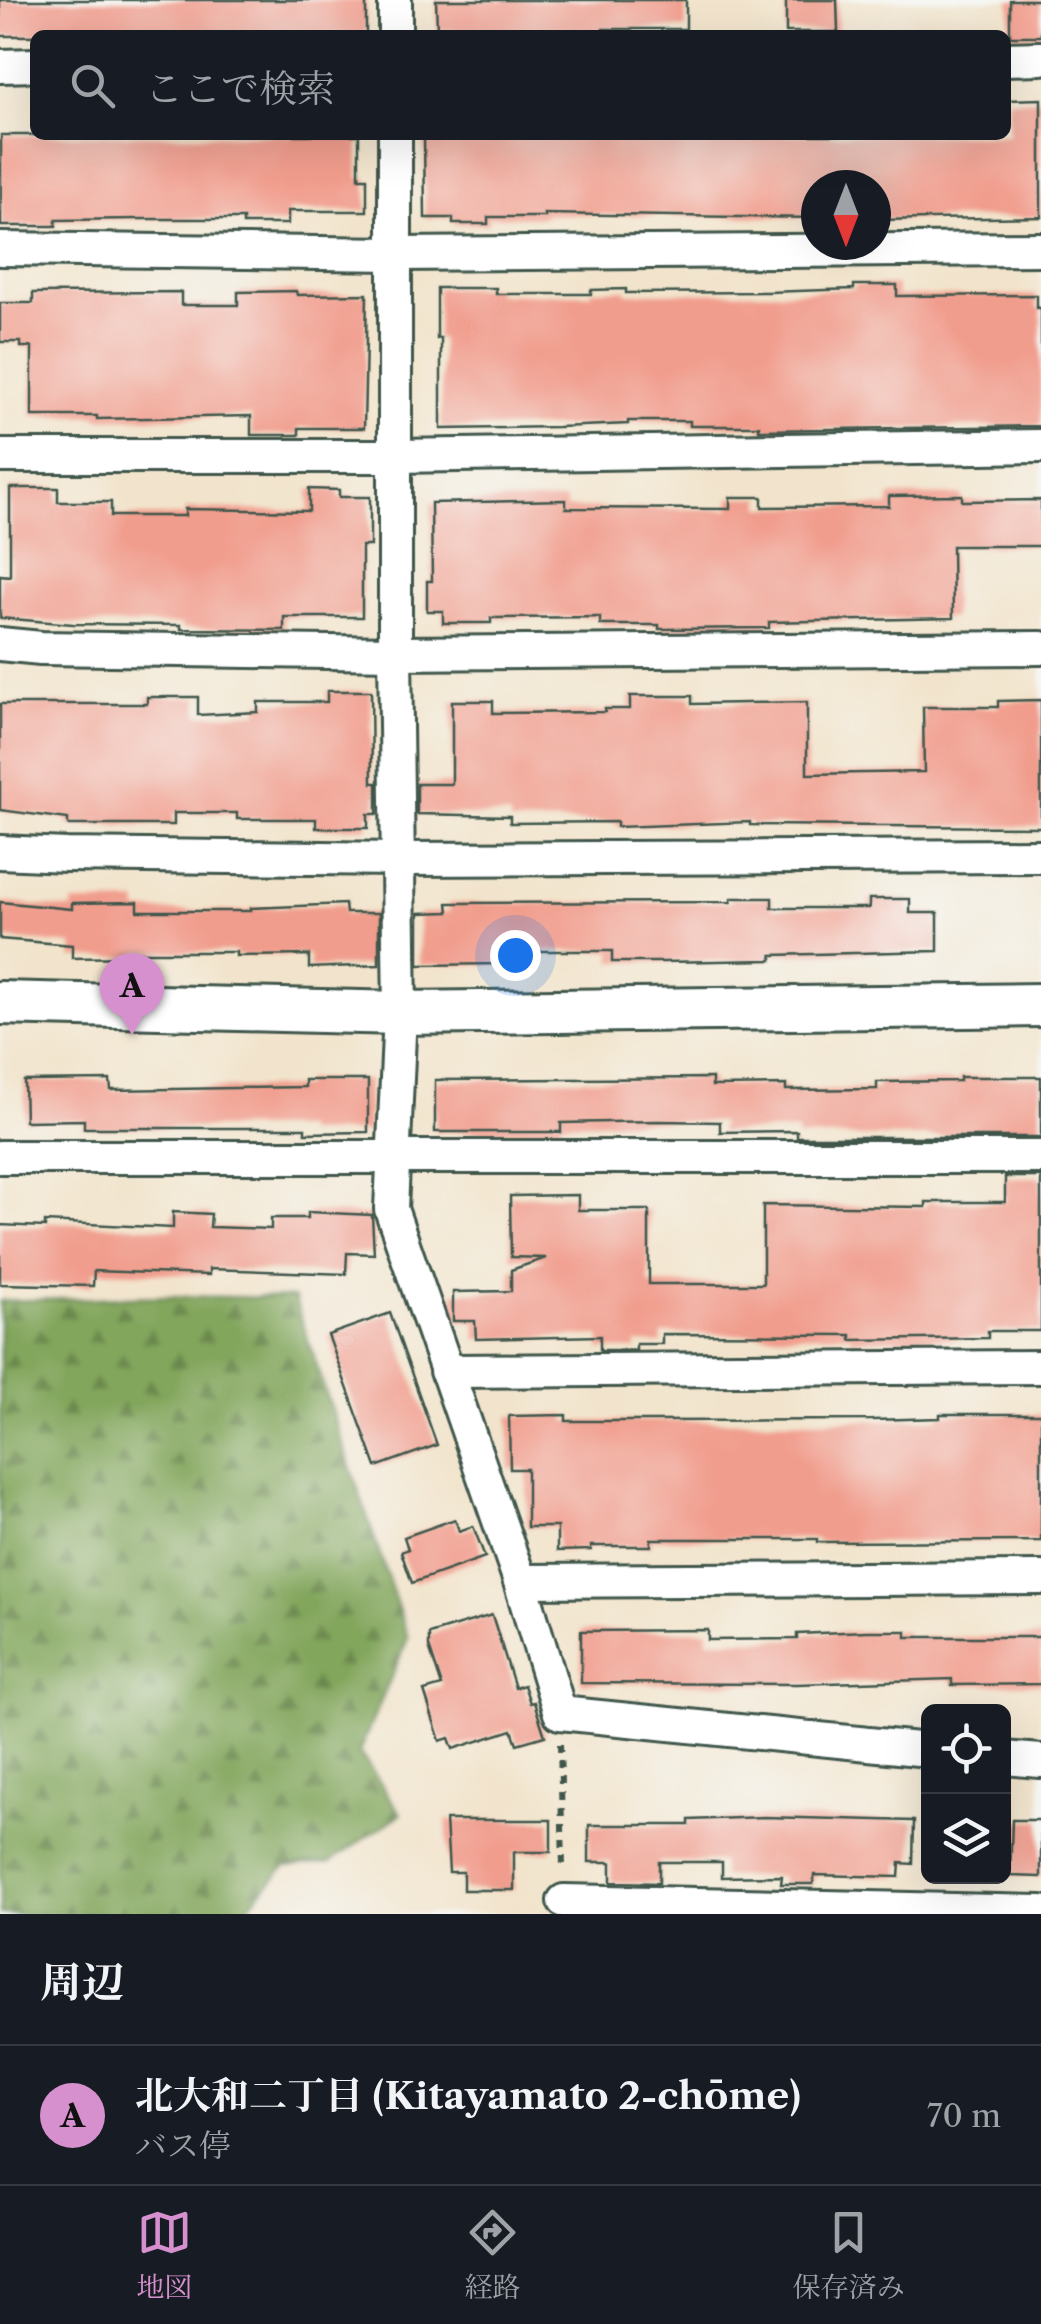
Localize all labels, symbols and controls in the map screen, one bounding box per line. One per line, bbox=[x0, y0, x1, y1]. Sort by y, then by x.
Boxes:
search box bbox=[30, 30, 1011, 140]
icon: search bbox=[65, 58, 120, 113]
text: ここで検索 bbox=[145, 65, 335, 112]
north arrow bbox=[801, 170, 891, 260]
your location bbox=[490, 930, 541, 981]
pin: A bbox=[100, 952, 164, 1035]
map controls bbox=[921, 1704, 1011, 1884]
button: locate bbox=[921, 1704, 1011, 1794]
button: layers bbox=[921, 1794, 1011, 1884]
text: 周辺 bbox=[40, 1956, 124, 2008]
text: 北大和二丁目 (Kitayamato 2-chōme) bbox=[135, 2072, 801, 2119]
text: A bbox=[60, 2096, 85, 2135]
text: 70 m bbox=[927, 2096, 1001, 2135]
text: バス停 bbox=[135, 2126, 231, 2165]
tab: 地図 bbox=[136, 2205, 192, 2305]
tab: 経路 bbox=[464, 2205, 521, 2305]
tab: 保存済み bbox=[793, 2205, 905, 2305]

